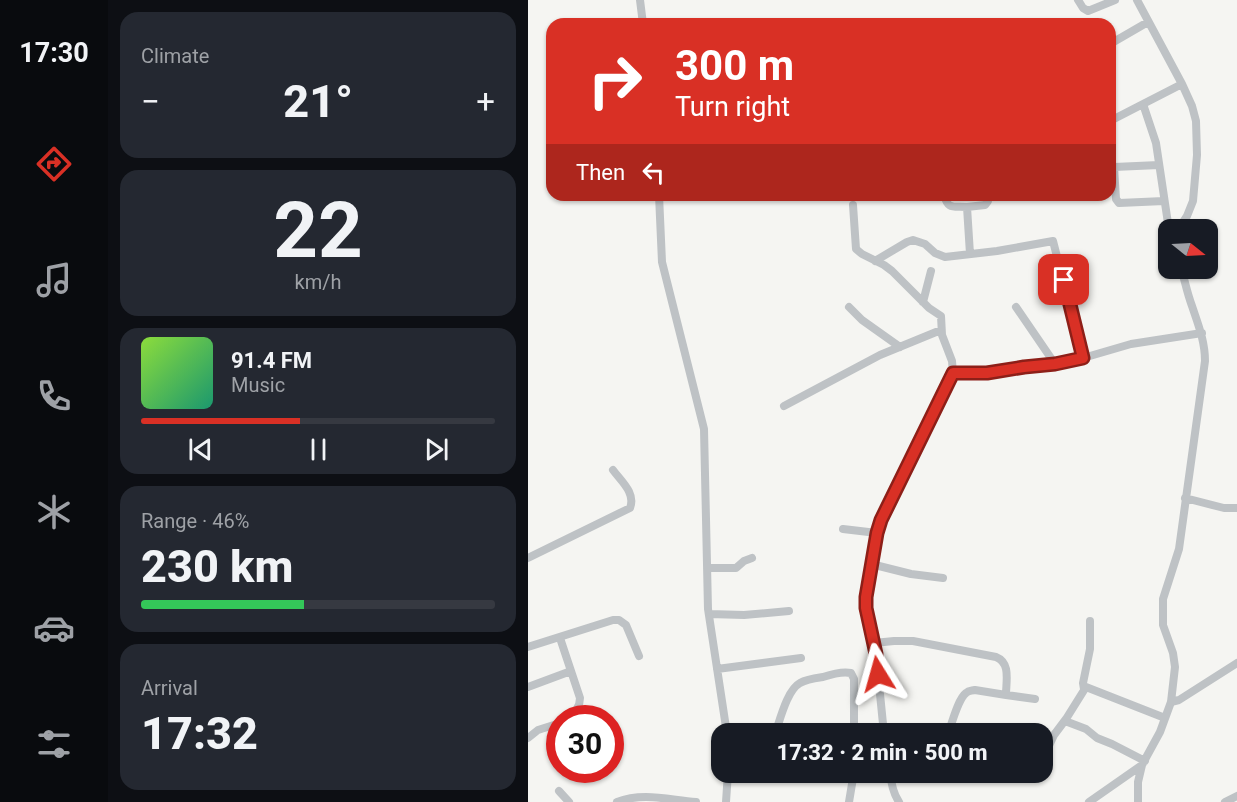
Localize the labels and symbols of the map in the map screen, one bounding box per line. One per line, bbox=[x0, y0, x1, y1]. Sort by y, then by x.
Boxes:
north arrow bbox=[1158, 219, 1218, 279]
pin bbox=[1038, 254, 1089, 305]
position arrow bbox=[846, 642, 910, 706]
speed limit sign: 30 bbox=[546, 705, 624, 783]

